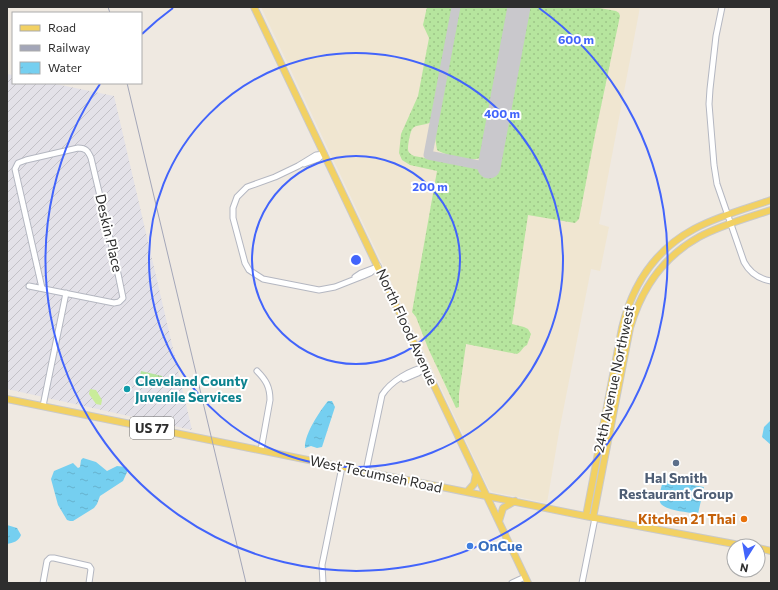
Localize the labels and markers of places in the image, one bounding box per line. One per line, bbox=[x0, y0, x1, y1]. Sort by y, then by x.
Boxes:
centre of rings bbox=[349, 253, 363, 267]
place label: Cleveland County Juvenile Services bbox=[135, 372, 248, 405]
marker: Cleveland County Juvenile Services bbox=[122, 384, 132, 394]
marker: Hal Smith Restaurant Group bbox=[671, 458, 681, 468]
place label: Hal Smith Restaurant Group bbox=[619, 469, 733, 502]
place label: Kitchen 21 Thai bbox=[638, 510, 736, 527]
marker: Kitchen 21 Thai bbox=[739, 514, 749, 524]
place label: OnCue bbox=[478, 537, 522, 554]
marker: OnCue bbox=[465, 541, 475, 551]

